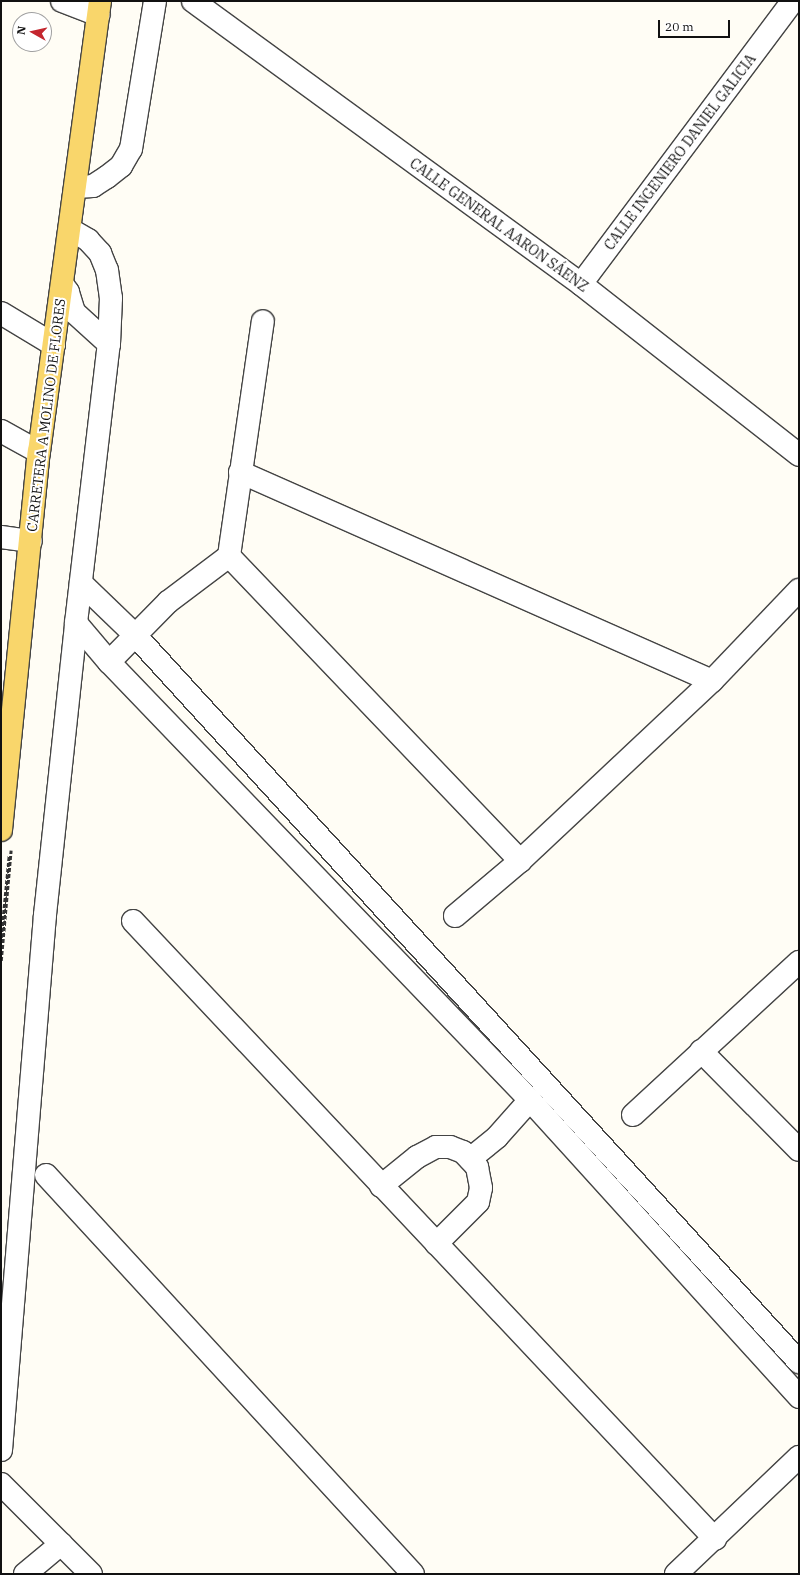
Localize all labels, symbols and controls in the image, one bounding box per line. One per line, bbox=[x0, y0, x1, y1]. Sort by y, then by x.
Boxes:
north arrow bbox=[12, 12, 52, 52]
scale bar bbox=[660, 12, 732, 38]
text: 20 m bbox=[665, 19, 694, 34]
text: N bbox=[14, 25, 29, 36]
street label: CALLE INGENIERO DANIEL GALICIA bbox=[601, 51, 759, 253]
street label: CALLE GENERAL AARON SÁENZ bbox=[407, 155, 591, 295]
street label: CARRETERA A MOLINO DE FLORES bbox=[23, 297, 69, 533]

